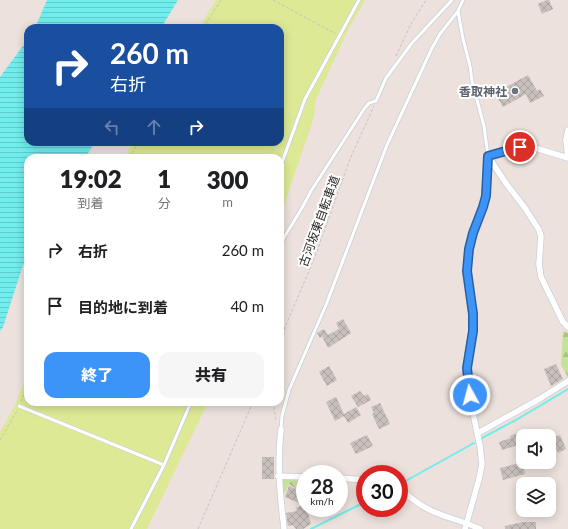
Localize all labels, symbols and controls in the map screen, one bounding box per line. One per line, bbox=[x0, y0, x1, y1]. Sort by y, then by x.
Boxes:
text: 260 m bbox=[110, 36, 189, 70]
icon: right bbox=[44, 40, 96, 92]
text: 右折 bbox=[110, 73, 146, 95]
place label: 香取神社 bbox=[459, 84, 507, 99]
marker: 香取神社 bbox=[510, 86, 520, 96]
icon: left bbox=[101, 116, 123, 138]
icon: ahead bbox=[143, 116, 165, 138]
icon: right bbox=[185, 116, 207, 138]
pin bbox=[503, 130, 537, 164]
icon: arrive bbox=[509, 136, 531, 158]
text: 19:02 bbox=[60, 164, 122, 193]
text: 1 bbox=[157, 164, 171, 193]
text: 300 bbox=[207, 165, 248, 194]
street label: 古河坂東自転車道 bbox=[296, 173, 342, 269]
text: m bbox=[222, 194, 233, 210]
text: 到着 bbox=[78, 195, 104, 211]
text: 分 bbox=[158, 195, 171, 211]
icon: right bbox=[44, 239, 66, 261]
text: 260 m bbox=[222, 241, 264, 259]
text: 右折 bbox=[78, 242, 108, 260]
icon: arrive bbox=[44, 295, 66, 317]
text: 40 m bbox=[230, 297, 264, 315]
text: 目的地に到着 bbox=[78, 298, 168, 316]
button: 終了 bbox=[44, 352, 150, 398]
button: 共有 bbox=[158, 352, 264, 398]
position arrow bbox=[449, 374, 491, 416]
map controls bbox=[516, 429, 556, 517]
button: sound bbox=[516, 429, 556, 469]
speed limit sign: 30 bbox=[356, 465, 408, 517]
text: 28 bbox=[310, 474, 334, 498]
button: layers bbox=[516, 477, 556, 517]
text: km/h bbox=[310, 495, 334, 507]

